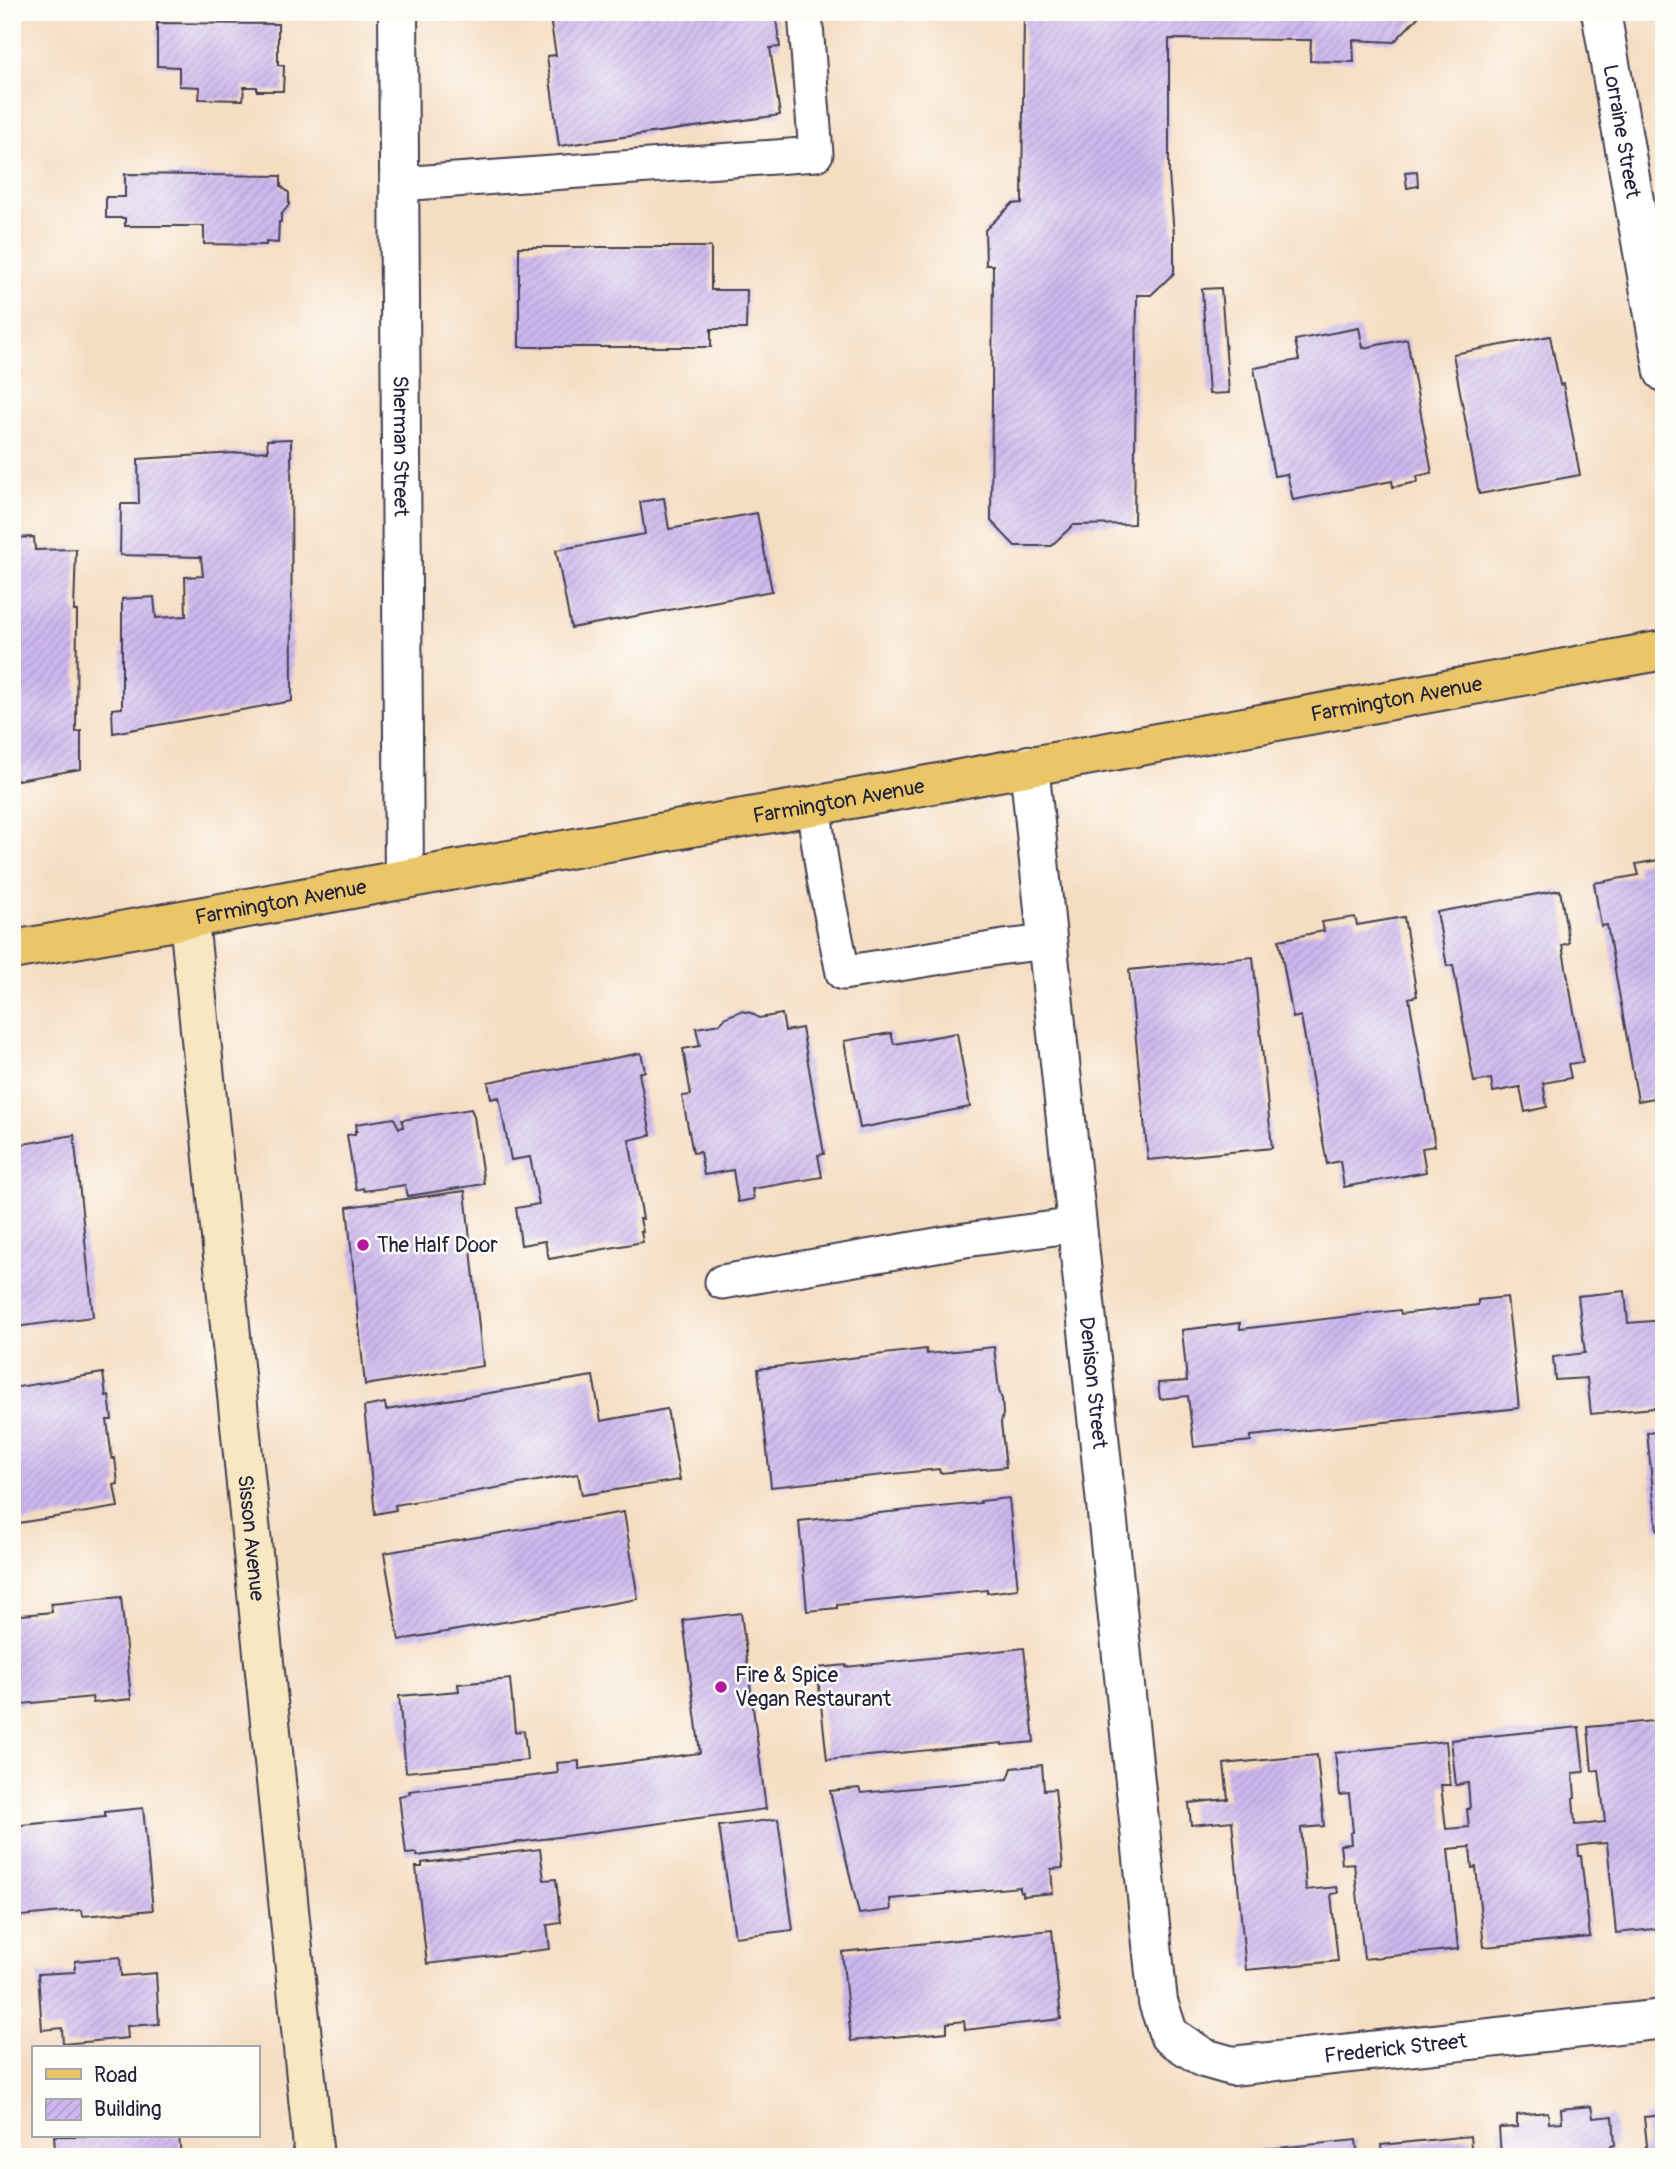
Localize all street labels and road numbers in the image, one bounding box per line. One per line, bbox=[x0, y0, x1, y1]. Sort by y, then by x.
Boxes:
street label: Lorraine Street bbox=[1597, 62, 1647, 201]
street label: Sherman Street bbox=[387, 375, 415, 517]
street label: Farmington Avenue bbox=[1308, 670, 1485, 728]
street label: Farmington Avenue bbox=[751, 772, 927, 830]
street label: Farmington Avenue bbox=[193, 873, 369, 931]
street label: Denison Street bbox=[1073, 1315, 1114, 1451]
street label: Sisson Avenue bbox=[232, 1473, 271, 1603]
street label: Frederick Street bbox=[1323, 2027, 1469, 2069]

